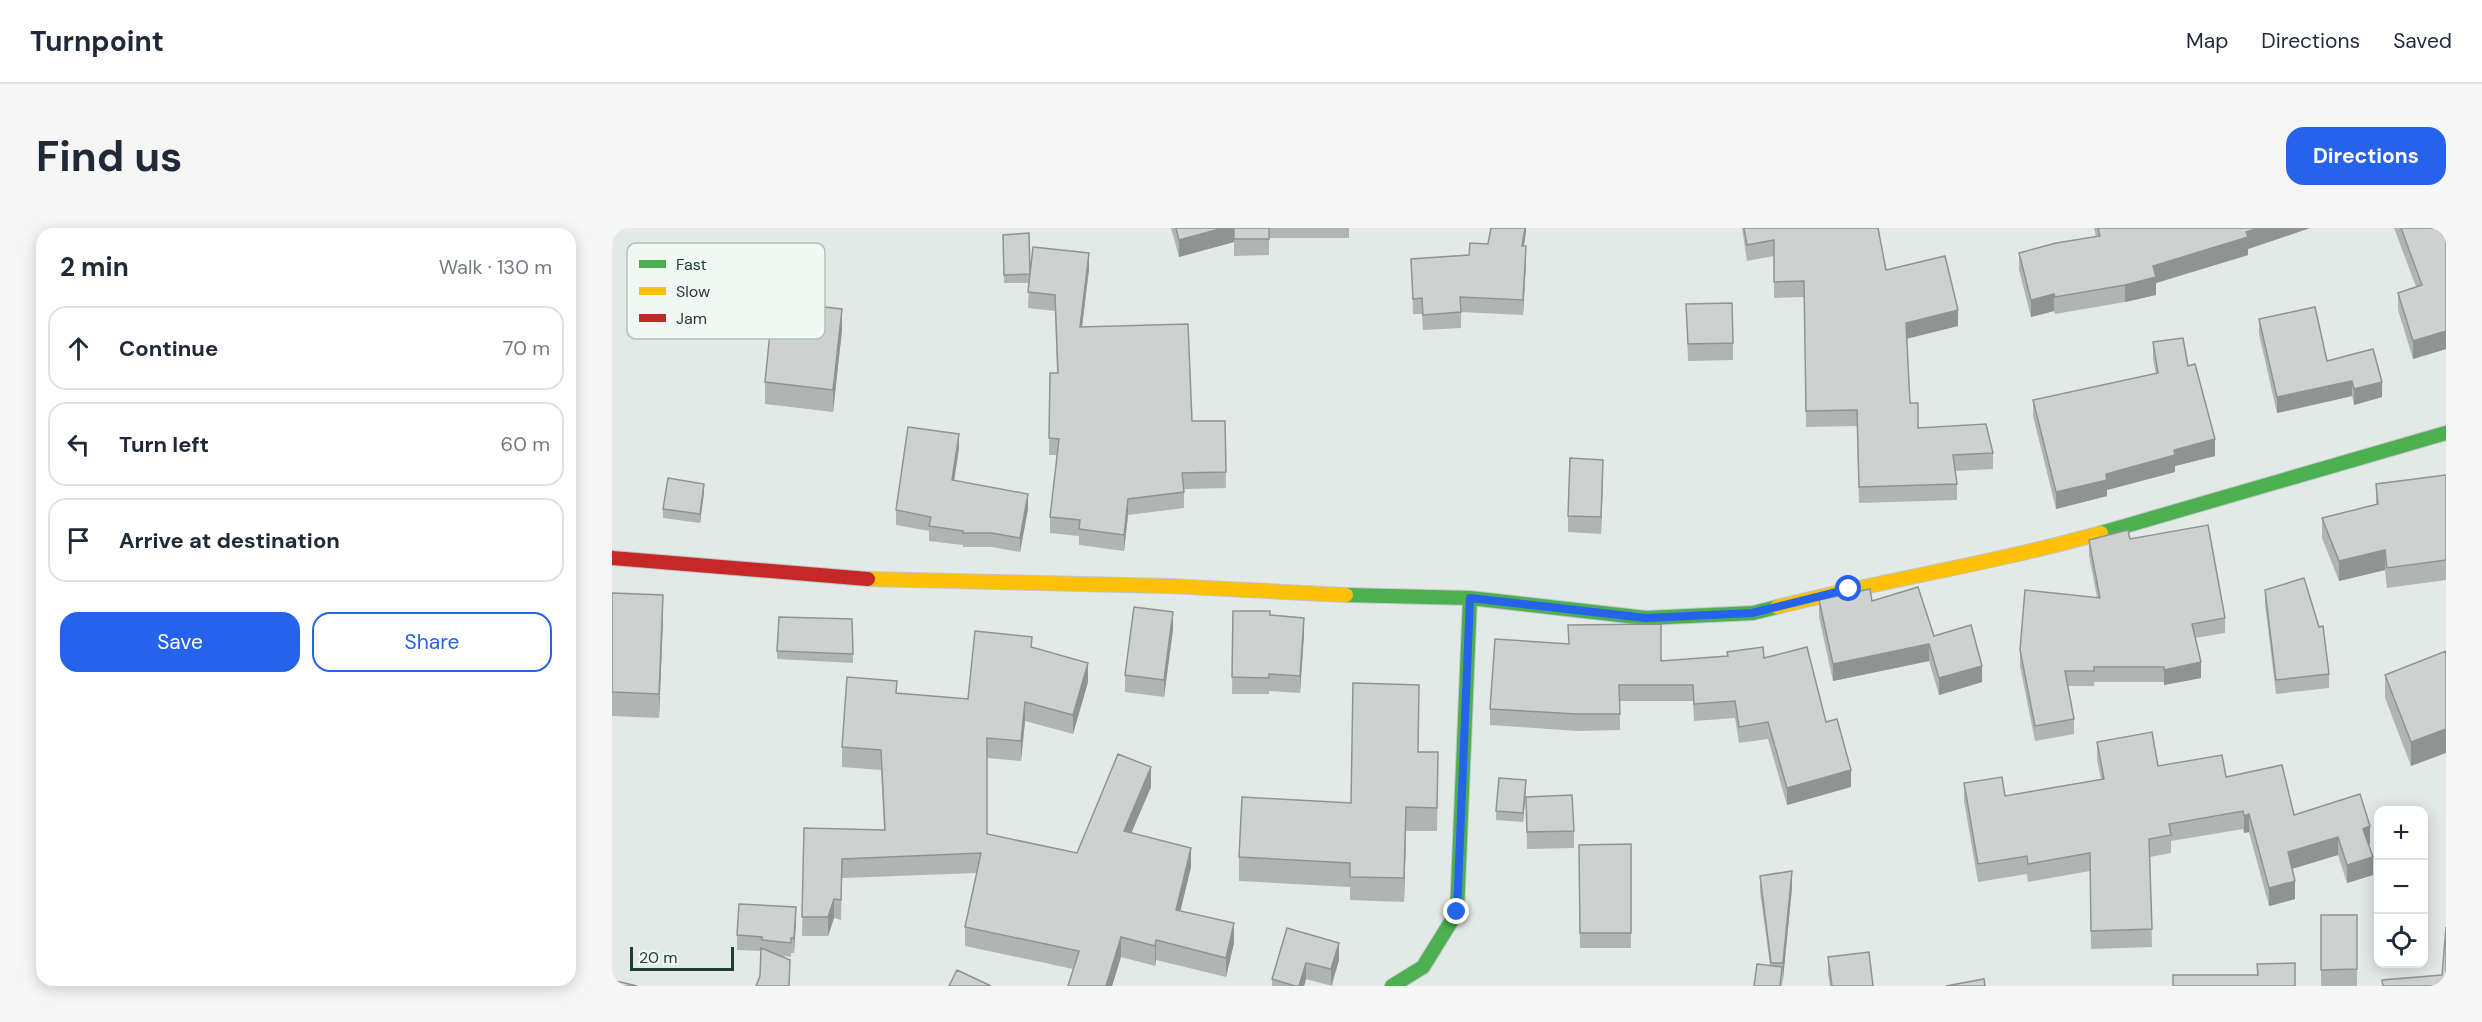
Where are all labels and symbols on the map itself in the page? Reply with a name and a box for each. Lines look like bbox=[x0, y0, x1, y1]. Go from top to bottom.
legend bbox=[627, 243, 825, 339]
text: Fast bbox=[676, 254, 707, 275]
text: Slow bbox=[676, 281, 710, 302]
text: Jam bbox=[676, 308, 707, 329]
route start bbox=[1835, 575, 1861, 601]
route end bbox=[1443, 898, 1469, 924]
scale bar bbox=[630, 944, 734, 972]

